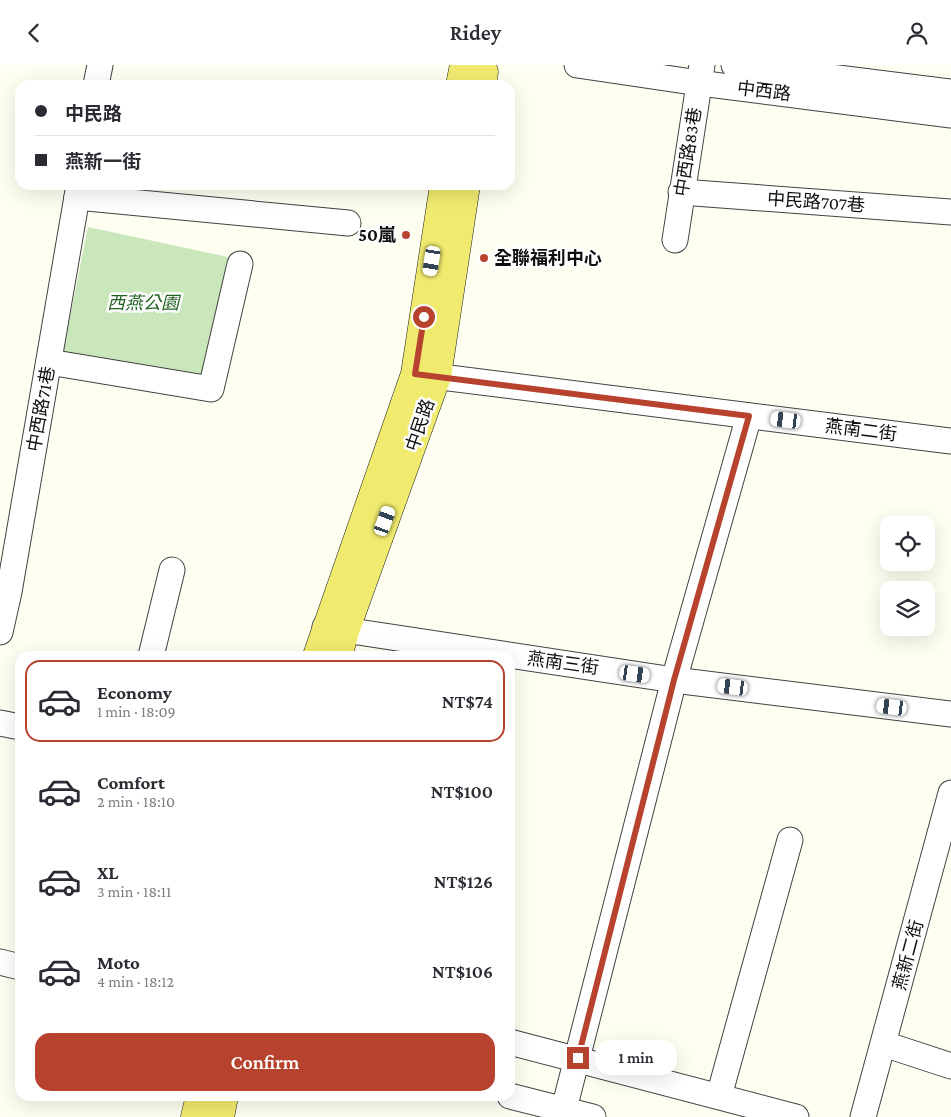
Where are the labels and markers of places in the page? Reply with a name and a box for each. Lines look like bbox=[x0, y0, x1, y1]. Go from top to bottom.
place label: 50嵐 bbox=[358, 225, 396, 245]
marker: 50嵐 bbox=[400, 229, 412, 241]
place label: 全聯福利中心 bbox=[494, 248, 602, 268]
marker: 全聯福利中心 bbox=[478, 252, 490, 264]

